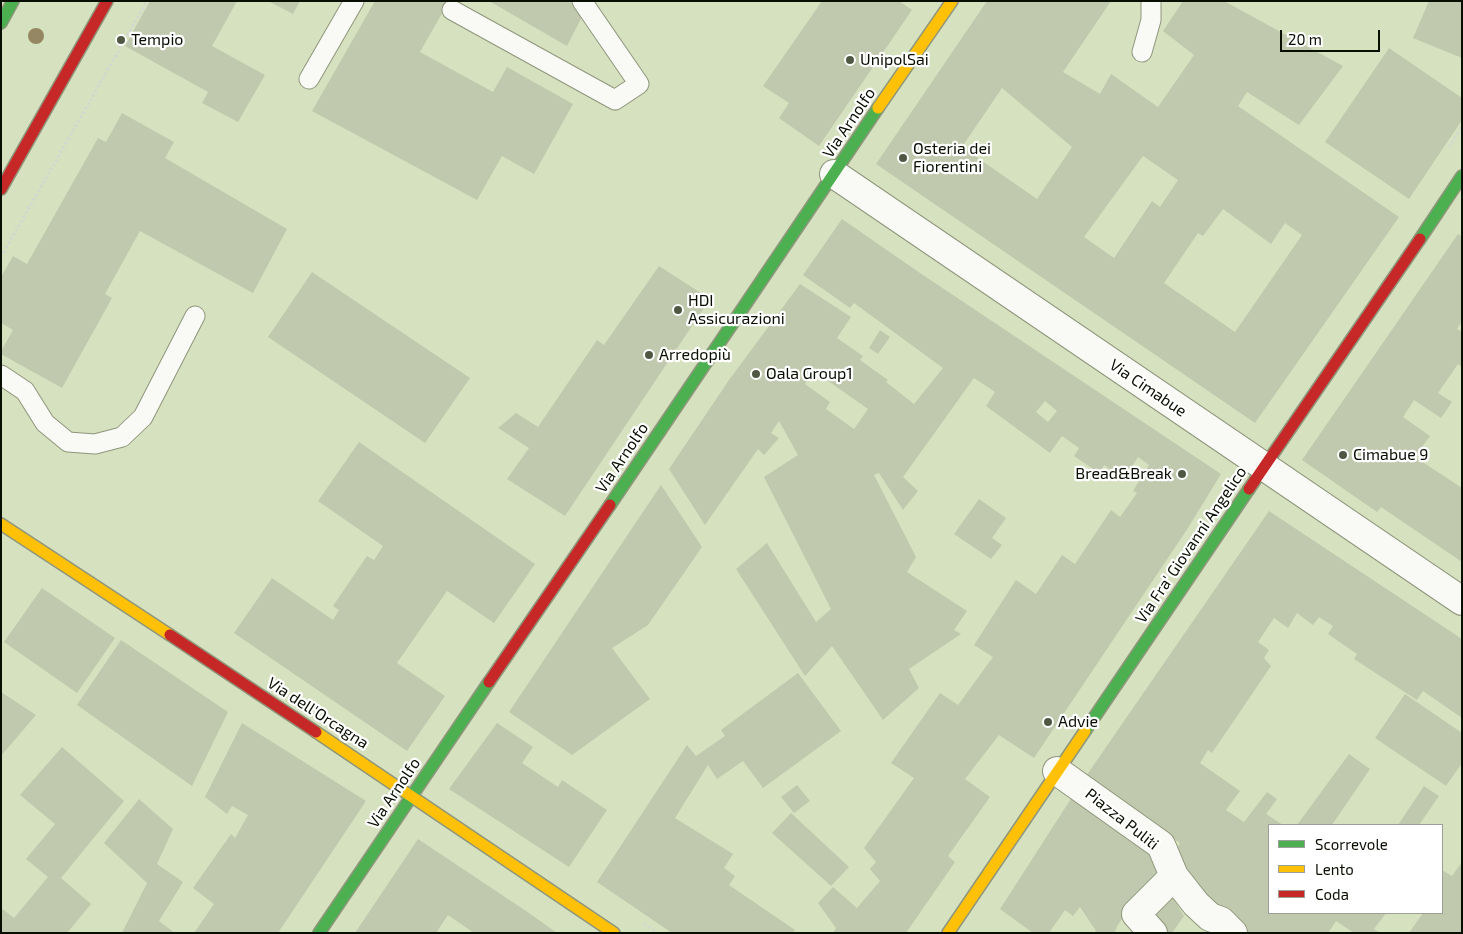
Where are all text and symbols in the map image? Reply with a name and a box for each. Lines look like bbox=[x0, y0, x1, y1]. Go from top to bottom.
scale bar bbox=[1283, 20, 1383, 52]
place label: Tempio bbox=[131, 30, 183, 50]
text: 20 m bbox=[1288, 30, 1322, 48]
marker: Tempio bbox=[115, 34, 127, 46]
place label: UnipolSai bbox=[860, 50, 929, 70]
marker: UnipolSai bbox=[844, 54, 856, 66]
street label: Via Arnolfo bbox=[819, 84, 879, 162]
place label: Osteria dei Fiorentini bbox=[913, 139, 991, 177]
marker: Osteria dei Fiorentini bbox=[897, 152, 909, 164]
place label: HDI Assicurazioni bbox=[688, 291, 785, 329]
marker: HDI Assicurazioni bbox=[672, 304, 684, 316]
place label: Arredopiù bbox=[659, 345, 731, 365]
marker: Arredopiù bbox=[643, 349, 655, 361]
street label: Via Cimabue bbox=[1106, 355, 1190, 421]
place label: Oala Group1 bbox=[766, 364, 853, 384]
marker: Oala Group1 bbox=[750, 368, 762, 380]
street label: Via Arnolfo bbox=[592, 419, 652, 497]
place label: Cimabue 9 bbox=[1353, 445, 1428, 465]
marker: Cimabue 9 bbox=[1337, 449, 1349, 461]
street label: Via Fra' Giovanni Angelico bbox=[1131, 463, 1251, 627]
place label: Bread&Break bbox=[1075, 464, 1172, 484]
marker: Bread&Break bbox=[1176, 468, 1188, 480]
street label: Via dell'Orcagna bbox=[264, 673, 372, 753]
place label: Advie bbox=[1058, 712, 1098, 732]
marker: Advie bbox=[1042, 716, 1054, 728]
street label: Via Arnolfo bbox=[364, 754, 424, 832]
street label: Piazza Puliti bbox=[1081, 784, 1163, 854]
legend bbox=[1268, 824, 1443, 914]
text: Scorrevole bbox=[1315, 835, 1388, 853]
text: Lento bbox=[1315, 860, 1354, 878]
text: Coda bbox=[1315, 885, 1349, 903]

